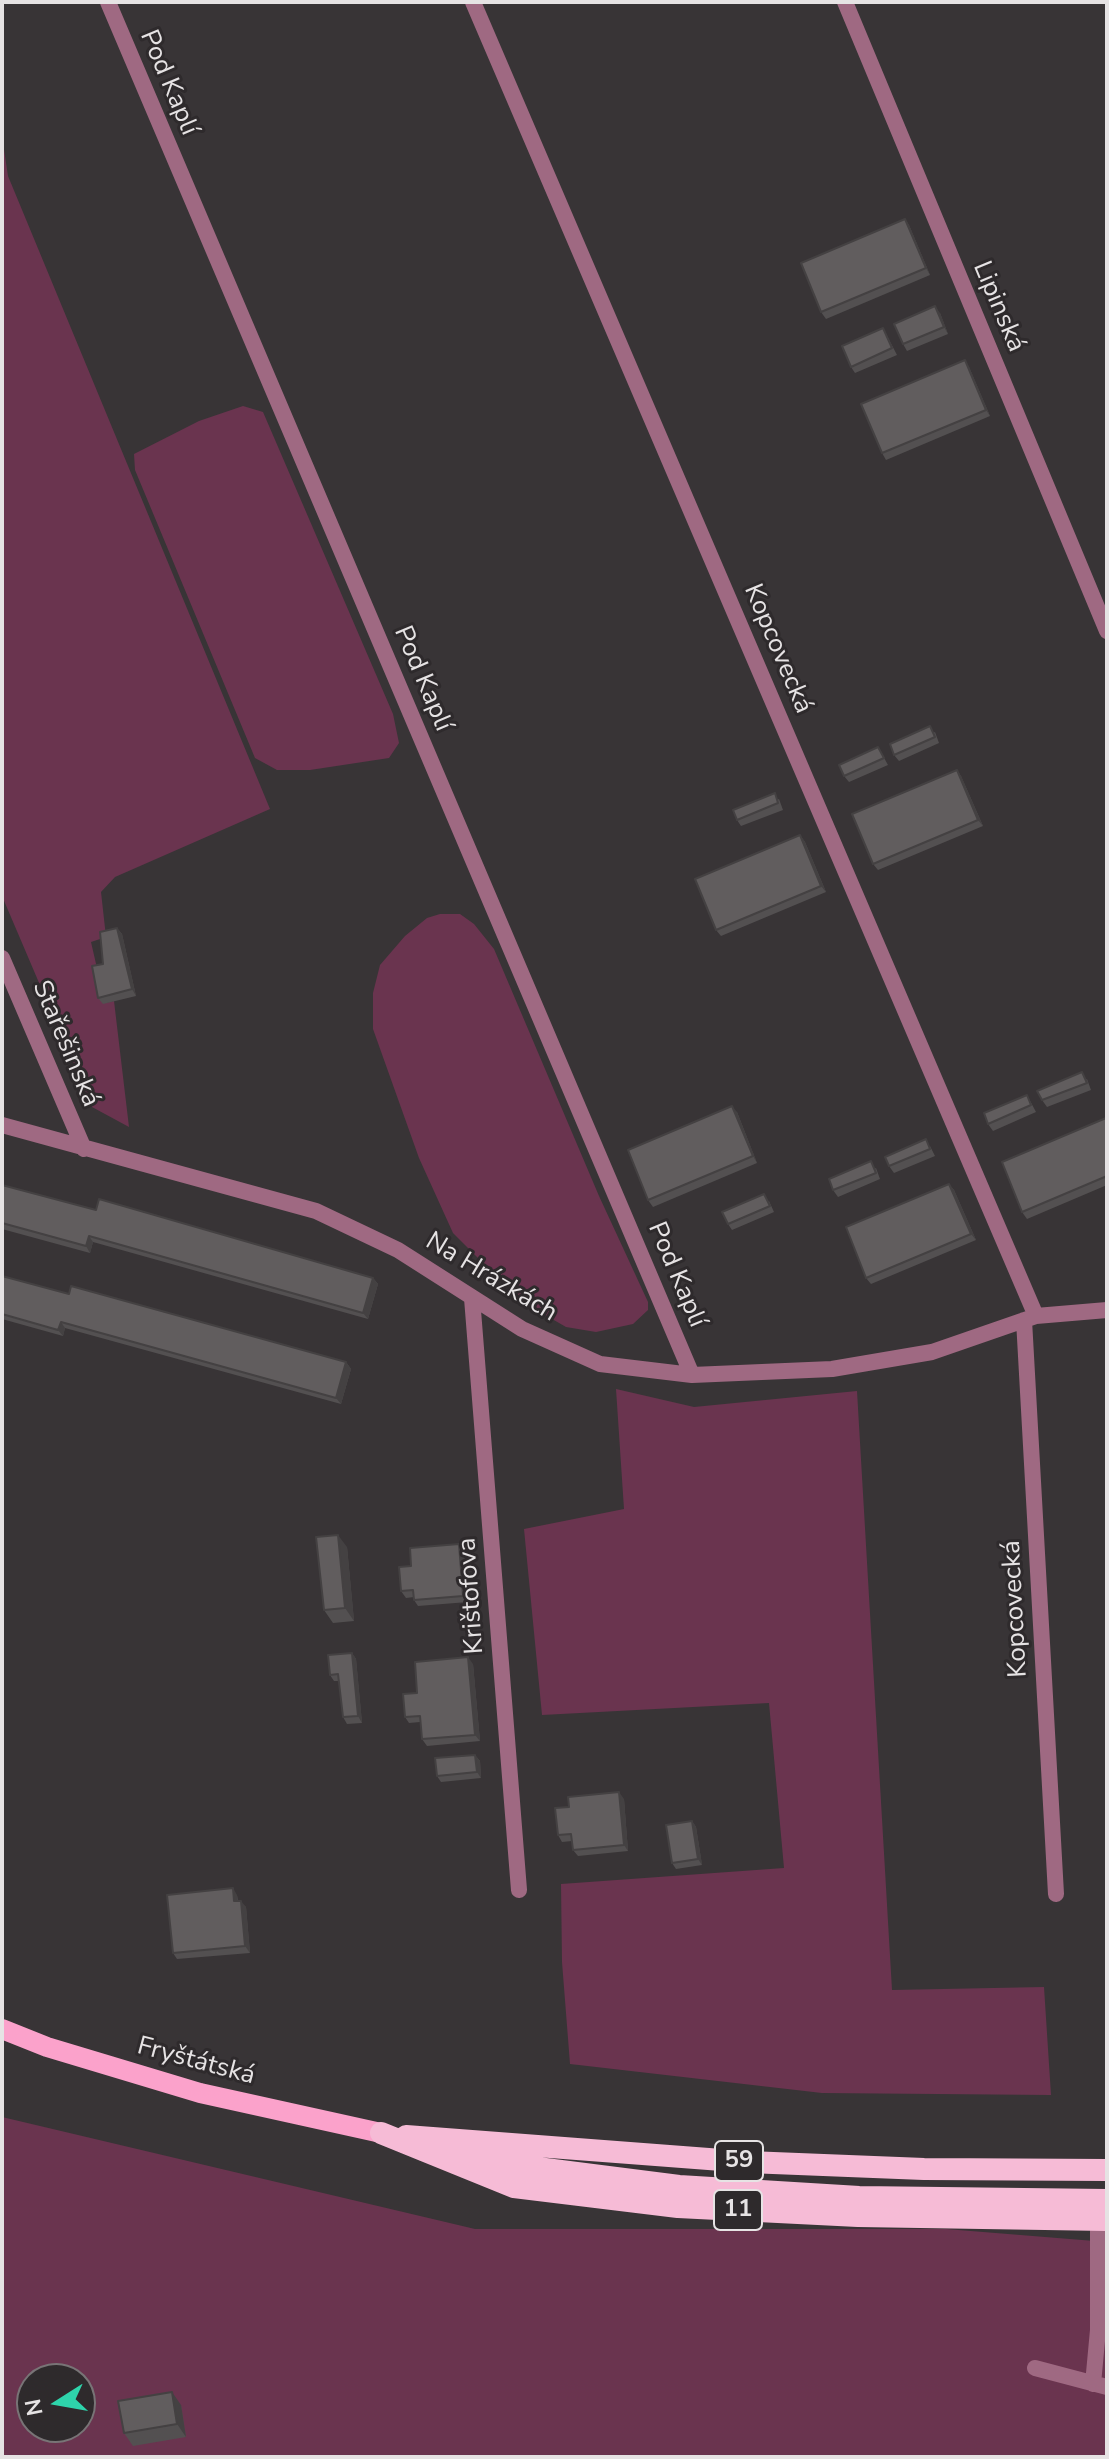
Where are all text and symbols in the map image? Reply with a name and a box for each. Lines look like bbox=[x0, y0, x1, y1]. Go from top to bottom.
street label: Pod Kaplí bbox=[132, 26, 204, 140]
street label: Lipinská bbox=[965, 257, 1031, 357]
street label: Kopcovecká bbox=[736, 580, 818, 718]
street label: Pod Kaplí bbox=[386, 622, 458, 736]
street label: Stařešinská bbox=[24, 976, 106, 1112]
street label: Pod Kaplí bbox=[640, 1218, 712, 1332]
street label: Na Hrázkách bbox=[420, 1227, 562, 1329]
street label: Krištofova bbox=[452, 1537, 492, 1655]
street label: Kopcovecká bbox=[997, 1540, 1035, 1678]
street label: Fryštátská bbox=[134, 2031, 258, 2093]
road number: 59 bbox=[715, 2141, 763, 2181]
road number: 11 bbox=[714, 2190, 762, 2230]
north arrow bbox=[16, 2363, 96, 2443]
text: N bbox=[18, 2396, 51, 2418]

